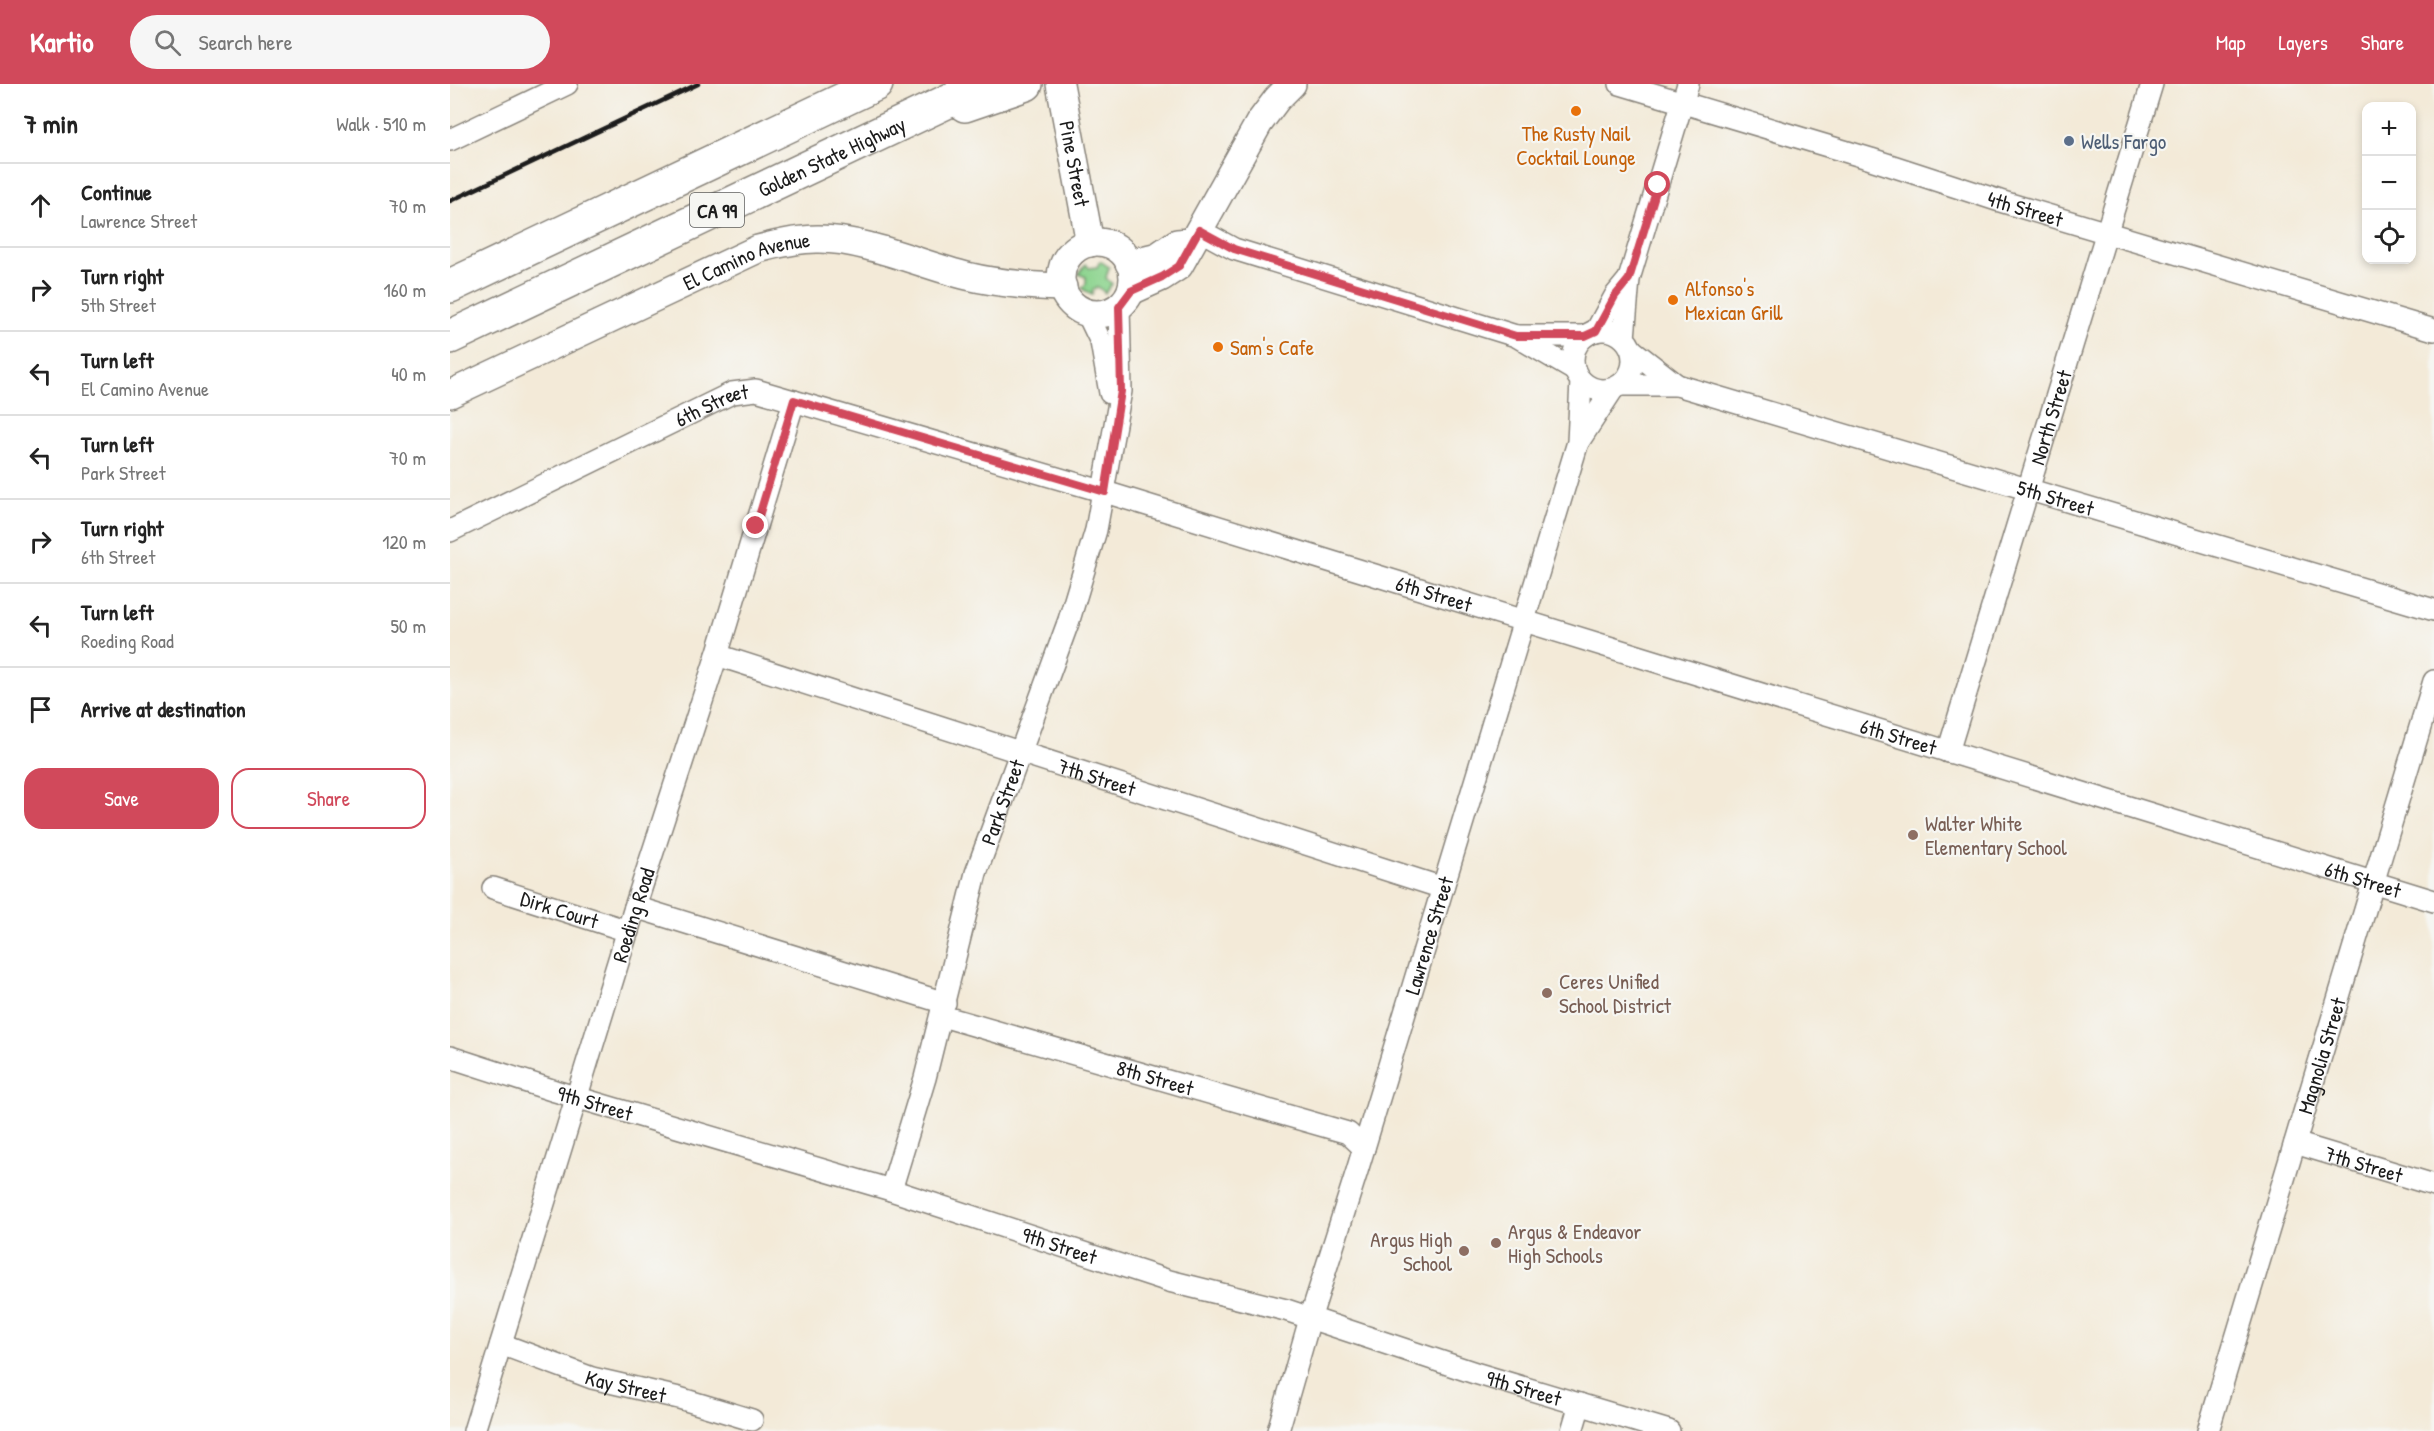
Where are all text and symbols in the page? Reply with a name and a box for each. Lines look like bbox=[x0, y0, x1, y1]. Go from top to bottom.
search box bbox=[130, 15, 550, 69]
text: Kartio bbox=[30, 23, 94, 61]
icon: search bbox=[151, 26, 184, 59]
text: Search here bbox=[199, 27, 293, 57]
text: Map bbox=[2216, 28, 2245, 57]
text: Layers bbox=[2278, 28, 2328, 57]
text: Share bbox=[2361, 28, 2404, 57]
map controls bbox=[2362, 102, 2416, 264]
button: + bbox=[2362, 102, 2416, 156]
marker: The Rusty Nail Cocktail Lounge bbox=[1569, 104, 1583, 118]
text: 7 min bbox=[24, 106, 78, 141]
street label: Golden State Highway bbox=[753, 109, 910, 204]
text: Walk · 510 m bbox=[336, 110, 426, 137]
street label: Pine Street bbox=[1053, 118, 1097, 210]
place label: The Rusty Nail Cocktail Lounge bbox=[1516, 119, 1636, 172]
place label: Wells Fargo bbox=[2081, 127, 2166, 156]
marker: Wells Fargo bbox=[2062, 134, 2076, 148]
button: − bbox=[2362, 156, 2416, 210]
route start bbox=[1644, 171, 1670, 197]
text: Continue bbox=[81, 177, 152, 207]
street label: 4th Street bbox=[1984, 183, 2067, 234]
icon: ahead bbox=[24, 189, 57, 222]
text: 70 m bbox=[389, 192, 426, 219]
road number: CA 99 bbox=[690, 193, 744, 227]
text: Lawrence Street bbox=[81, 207, 197, 234]
button: locate bbox=[2362, 210, 2416, 264]
street label: El Camino Avenue bbox=[678, 225, 811, 297]
text: Turn right bbox=[81, 261, 164, 291]
icon: right bbox=[24, 273, 57, 306]
place label: Alfonso's Mexican Grill bbox=[1685, 274, 1784, 327]
text: 160 m bbox=[384, 276, 426, 303]
text: 5th Street bbox=[81, 291, 156, 318]
marker: Alfonso's Mexican Grill bbox=[1666, 293, 1680, 307]
place label: Sam's Cafe bbox=[1230, 333, 1314, 362]
marker: Sam's Cafe bbox=[1211, 340, 1225, 354]
text: Turn left bbox=[81, 345, 154, 375]
icon: left bbox=[24, 357, 57, 390]
text: 40 m bbox=[391, 360, 426, 387]
street label: North Street bbox=[2022, 366, 2079, 468]
text: El Camino Avenue bbox=[81, 375, 209, 402]
street label: 6th Street bbox=[670, 377, 751, 433]
text: Turn left bbox=[81, 429, 154, 459]
icon: left bbox=[24, 441, 57, 474]
text: 70 m bbox=[389, 444, 426, 471]
text: Park Street bbox=[81, 459, 166, 486]
street label: 5th Street bbox=[2014, 472, 2098, 523]
route end bbox=[742, 512, 768, 538]
text: Turn right bbox=[81, 513, 164, 543]
icon: right bbox=[24, 525, 57, 558]
text: 120 m bbox=[382, 528, 426, 555]
text: 6th Street bbox=[81, 543, 155, 570]
street label: 6th Street bbox=[1392, 568, 1476, 619]
text: Turn left bbox=[81, 597, 154, 627]
icon: left bbox=[24, 609, 57, 642]
text: 50 m bbox=[390, 612, 426, 639]
text: Roeding Road bbox=[81, 627, 174, 654]
icon: arrive bbox=[24, 693, 57, 726]
text: Arrive at destination bbox=[81, 694, 246, 724]
street label: 6th Street bbox=[1857, 711, 1941, 762]
street label: 7th Street bbox=[1054, 751, 1140, 803]
street label: Park Street bbox=[973, 754, 1031, 849]
button: Save bbox=[24, 768, 219, 829]
button: Share bbox=[231, 768, 426, 829]
place label: Walter White Elementary School bbox=[1925, 809, 2067, 862]
marker: Walter White Elementary School bbox=[1906, 828, 1920, 842]
street label: 6th Street bbox=[2321, 854, 2405, 905]
street label: Roeding Road bbox=[604, 864, 661, 966]
street label: Lawrence Street bbox=[1397, 872, 1460, 998]
street label: Dirk Court bbox=[517, 883, 603, 935]
place label: Ceres Unified School District bbox=[1559, 967, 1672, 1020]
marker: Ceres Unified School District bbox=[1540, 986, 1554, 1000]
street label: Magnolia Street bbox=[2290, 993, 2353, 1117]
street label: 8th Street bbox=[1113, 1053, 1198, 1103]
street label: 9th Street bbox=[554, 1078, 637, 1128]
street label: 7th Street bbox=[2321, 1138, 2407, 1190]
place label: Argus & Endeavor High Schools bbox=[1508, 1217, 1641, 1270]
street label: 9th Street bbox=[1018, 1219, 1102, 1271]
place label: Argus High School bbox=[1370, 1225, 1452, 1278]
marker: Argus & Endeavor High Schools bbox=[1489, 1236, 1503, 1250]
marker: Argus High School bbox=[1457, 1244, 1471, 1258]
street label: Kay Street bbox=[581, 1362, 670, 1409]
street label: 9th Street bbox=[1483, 1363, 1566, 1413]

